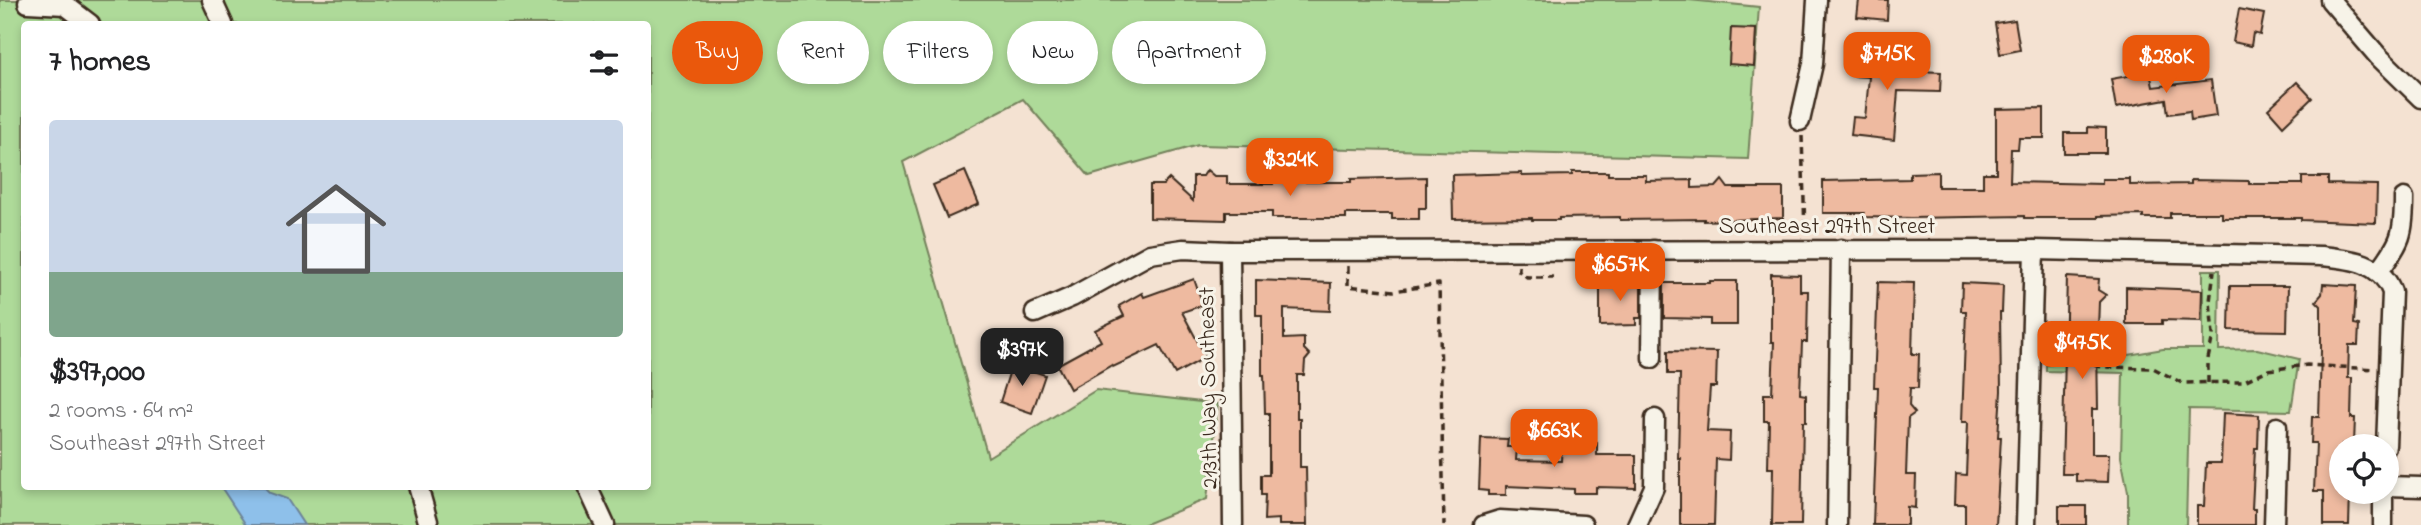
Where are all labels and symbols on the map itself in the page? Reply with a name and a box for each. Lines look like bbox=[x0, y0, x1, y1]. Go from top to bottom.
pin: $715K bbox=[1838, 32, 1936, 92]
pin: $280K bbox=[2117, 36, 2215, 95]
pin: $324K bbox=[1241, 138, 1339, 198]
street label: Southeast 297th Street bbox=[1719, 211, 1936, 244]
pin: $657K bbox=[1571, 244, 1669, 303]
street label: 213th Way Southeast bbox=[1191, 286, 1230, 489]
pin: $475K bbox=[2033, 322, 2131, 381]
pin: $397K bbox=[973, 328, 1071, 388]
pin: $663K bbox=[1505, 410, 1603, 469]

